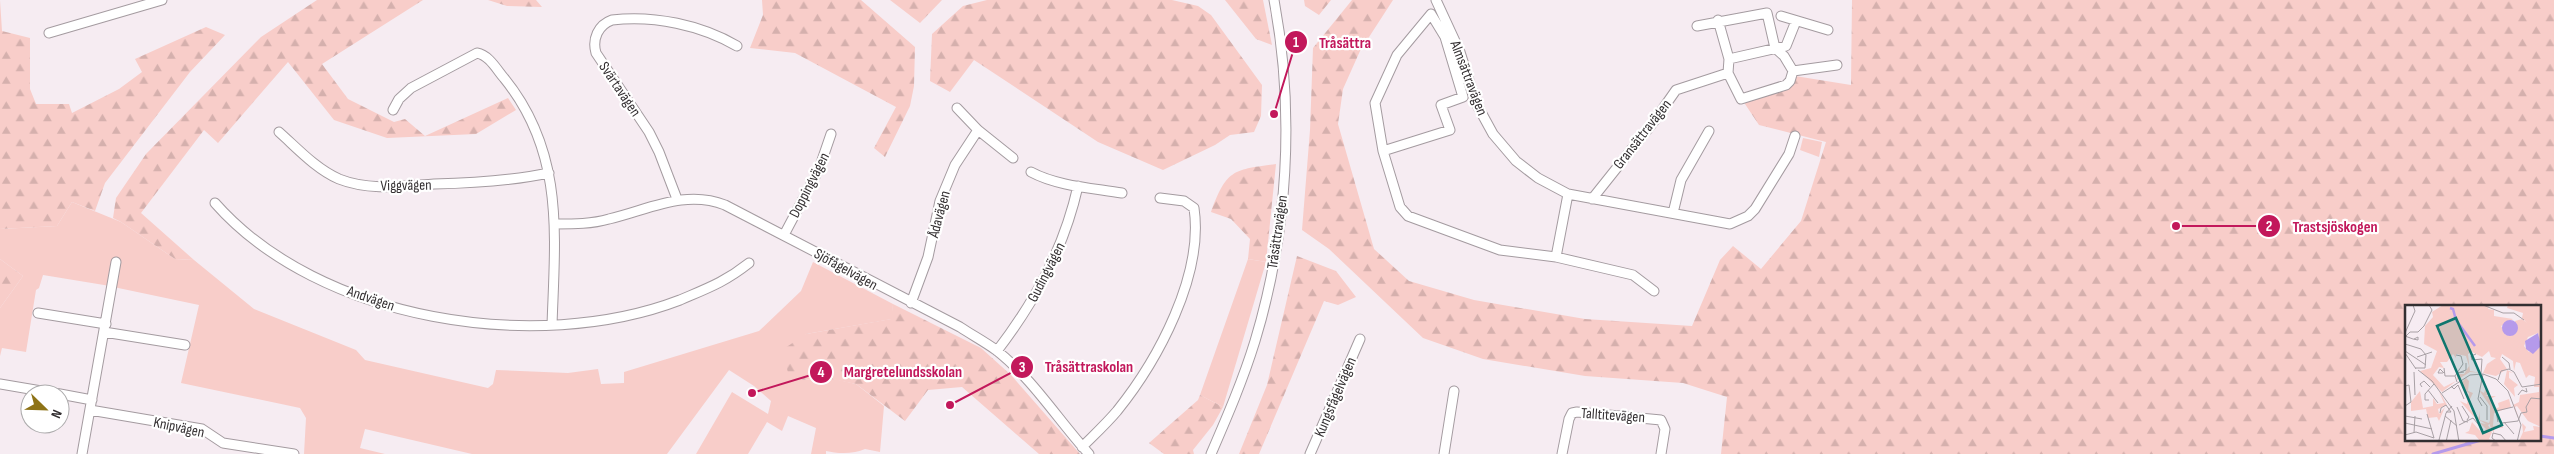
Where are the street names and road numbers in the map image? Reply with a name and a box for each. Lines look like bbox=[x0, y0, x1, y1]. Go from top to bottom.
street label: Almsättravägen bbox=[1445, 37, 1492, 118]
street label: Svärtavägen bbox=[594, 58, 645, 120]
street label: Gransättravägen bbox=[1609, 96, 1676, 173]
street label: Doppingvägen bbox=[785, 149, 834, 221]
street label: Viggvägen bbox=[380, 176, 432, 195]
street label: Ådavägen bbox=[924, 189, 955, 241]
street label: Tråsättravägen bbox=[1263, 194, 1292, 270]
street label: Gudingvägen bbox=[1023, 239, 1070, 305]
street label: Sjöfågelvägen bbox=[811, 244, 881, 295]
street label: Andvägen bbox=[344, 281, 397, 315]
street label: Kungsfågelvägen bbox=[1310, 354, 1361, 440]
street label: Talltitevägen bbox=[1580, 404, 1646, 427]
street label: Knipvägen bbox=[152, 413, 206, 442]

